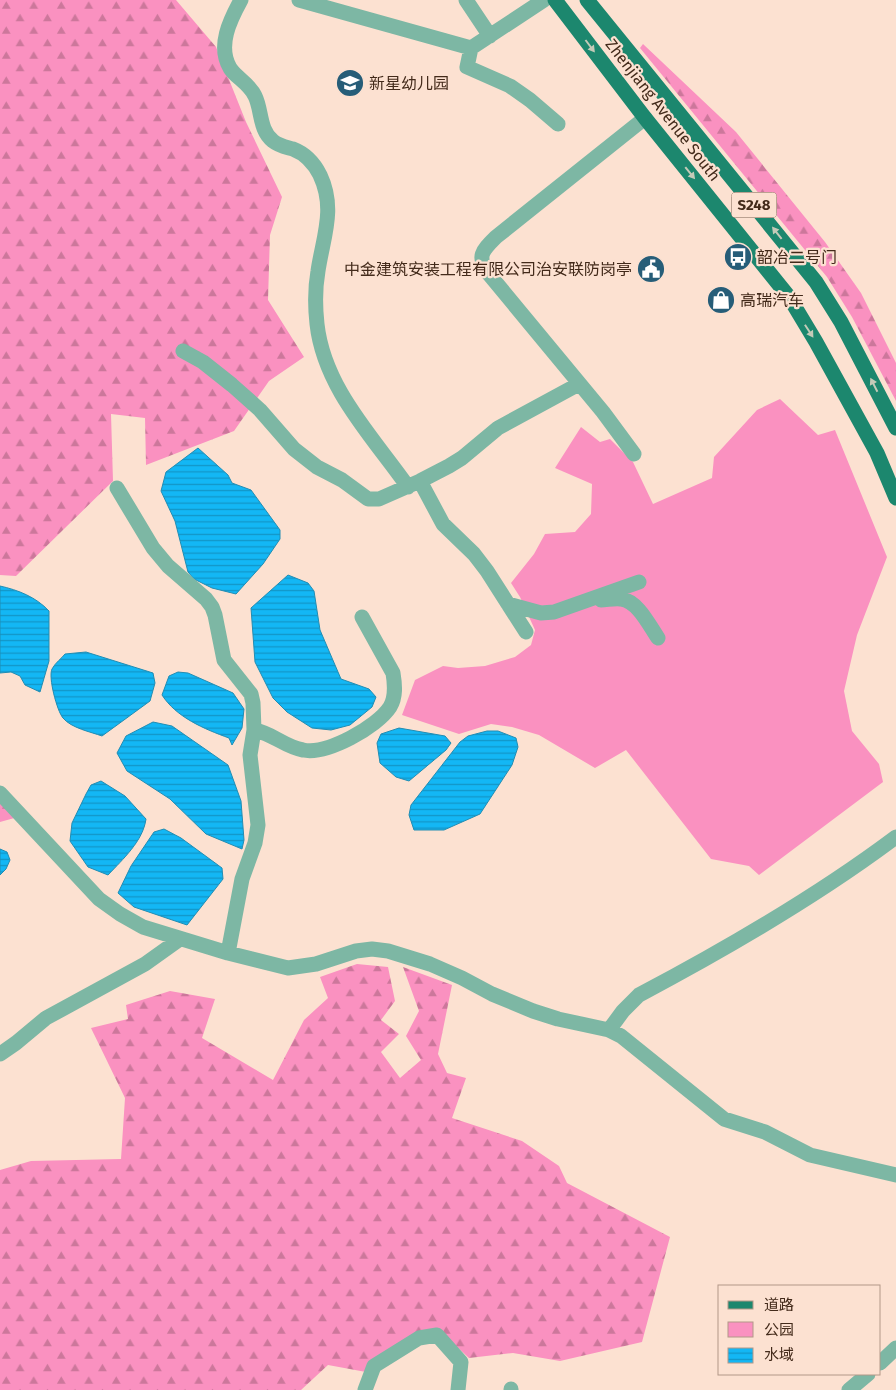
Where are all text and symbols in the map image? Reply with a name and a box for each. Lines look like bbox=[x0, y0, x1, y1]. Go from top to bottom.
street label: Zhenjiang Avenue South bbox=[602, 35, 724, 185]
one-way arrow bbox=[584, 39, 595, 52]
school or university icon: 新星幼儿园 bbox=[335, 68, 365, 98]
place label: 新星幼儿园 bbox=[369, 74, 449, 93]
one-way arrow bbox=[684, 167, 695, 180]
road number: S248 bbox=[732, 192, 776, 218]
one-way arrow bbox=[772, 227, 783, 240]
bus stop icon: 韶冶二号门 bbox=[723, 242, 753, 272]
place label: 韶冶二号门 bbox=[757, 248, 837, 267]
public building icon: 中金建筑安装工程有限公司治安联防岗亭 bbox=[636, 254, 666, 284]
place label: 中金建筑安装工程有限公司治安联防岗亭 bbox=[344, 260, 632, 279]
shop icon: 高瑞汽车 bbox=[706, 285, 736, 315]
place label: 高瑞汽车 bbox=[740, 291, 804, 310]
one-way arrow bbox=[804, 324, 814, 337]
one-way arrow bbox=[870, 377, 878, 392]
legend bbox=[718, 1285, 881, 1375]
text: 道路 bbox=[764, 1296, 794, 1314]
text: 公园 bbox=[764, 1321, 794, 1339]
text: 水域 bbox=[764, 1346, 794, 1364]

